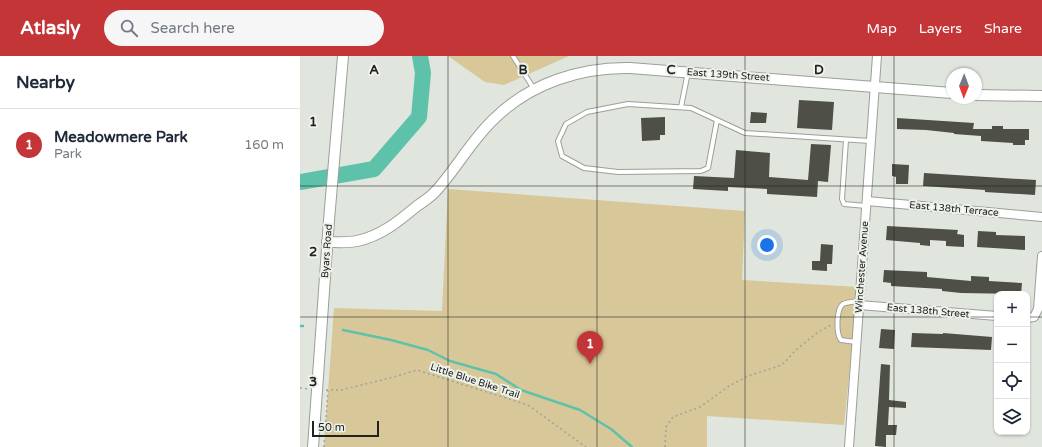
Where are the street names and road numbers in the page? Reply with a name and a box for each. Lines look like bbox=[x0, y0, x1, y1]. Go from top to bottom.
street label: East 139th Street bbox=[686, 66, 770, 84]
street label: East 138th Terrace bbox=[909, 199, 1000, 219]
street label: Winchester Avenue bbox=[853, 220, 871, 313]
street label: Byars Road bbox=[319, 224, 335, 278]
street label: East 138th Street bbox=[886, 301, 970, 321]
street label: Little Blue Bike Trail bbox=[429, 361, 521, 401]

